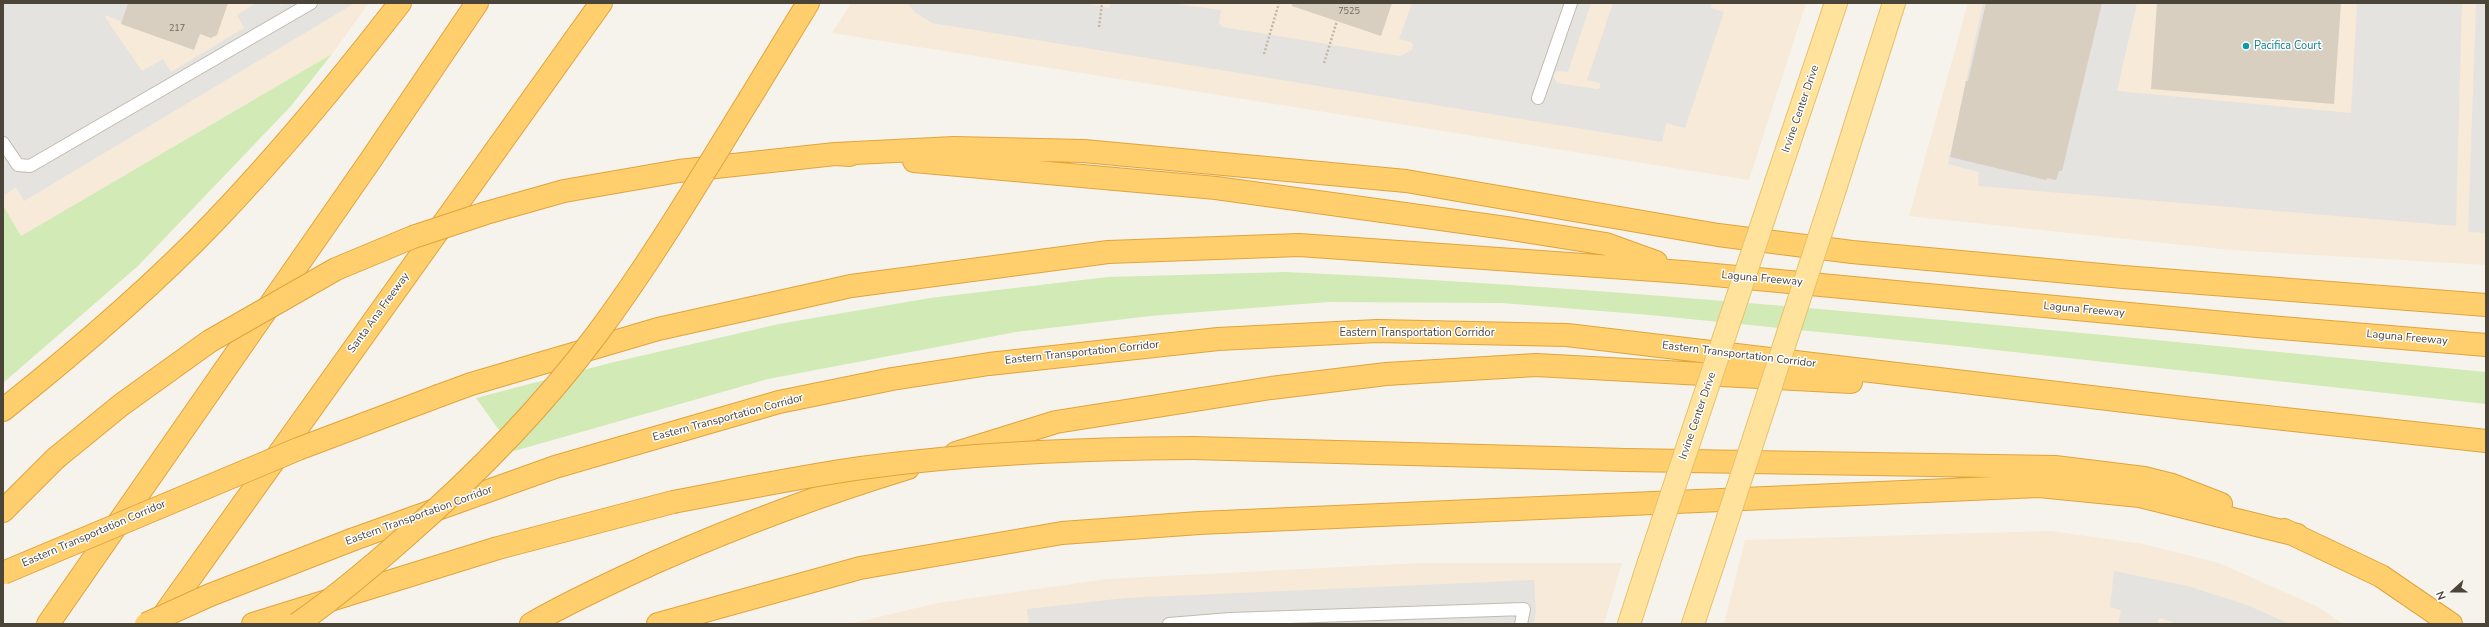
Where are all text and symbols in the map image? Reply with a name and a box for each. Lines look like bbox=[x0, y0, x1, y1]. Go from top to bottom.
house number: 7525 bbox=[1338, 7, 1360, 17]
house number: 217 bbox=[169, 24, 185, 34]
place label: Pacifica Court bbox=[2254, 39, 2321, 53]
marker: Pacifica Court bbox=[2241, 41, 2251, 51]
street label: Irvine Center Drive bbox=[1780, 63, 1822, 155]
street label: Laguna Freeway bbox=[1721, 269, 1803, 289]
street label: Santa Ana Freeway bbox=[345, 270, 413, 356]
street label: Laguna Freeway bbox=[2043, 300, 2125, 320]
street label: Eastern Transportation Corridor bbox=[1339, 326, 1495, 340]
street label: Laguna Freeway bbox=[2366, 328, 2448, 348]
street label: Eastern Transportation Corridor bbox=[1004, 338, 1160, 368]
street label: Eastern Transportation Corridor bbox=[1661, 339, 1817, 371]
street label: Irvine Center Drive bbox=[1677, 370, 1719, 462]
street label: Eastern Transportation Corridor bbox=[651, 392, 805, 444]
street label: Eastern Transportation Corridor bbox=[344, 483, 494, 549]
street label: Eastern Transportation Corridor bbox=[20, 498, 168, 570]
north arrow bbox=[2433, 571, 2473, 611]
text: N bbox=[2433, 589, 2450, 602]

